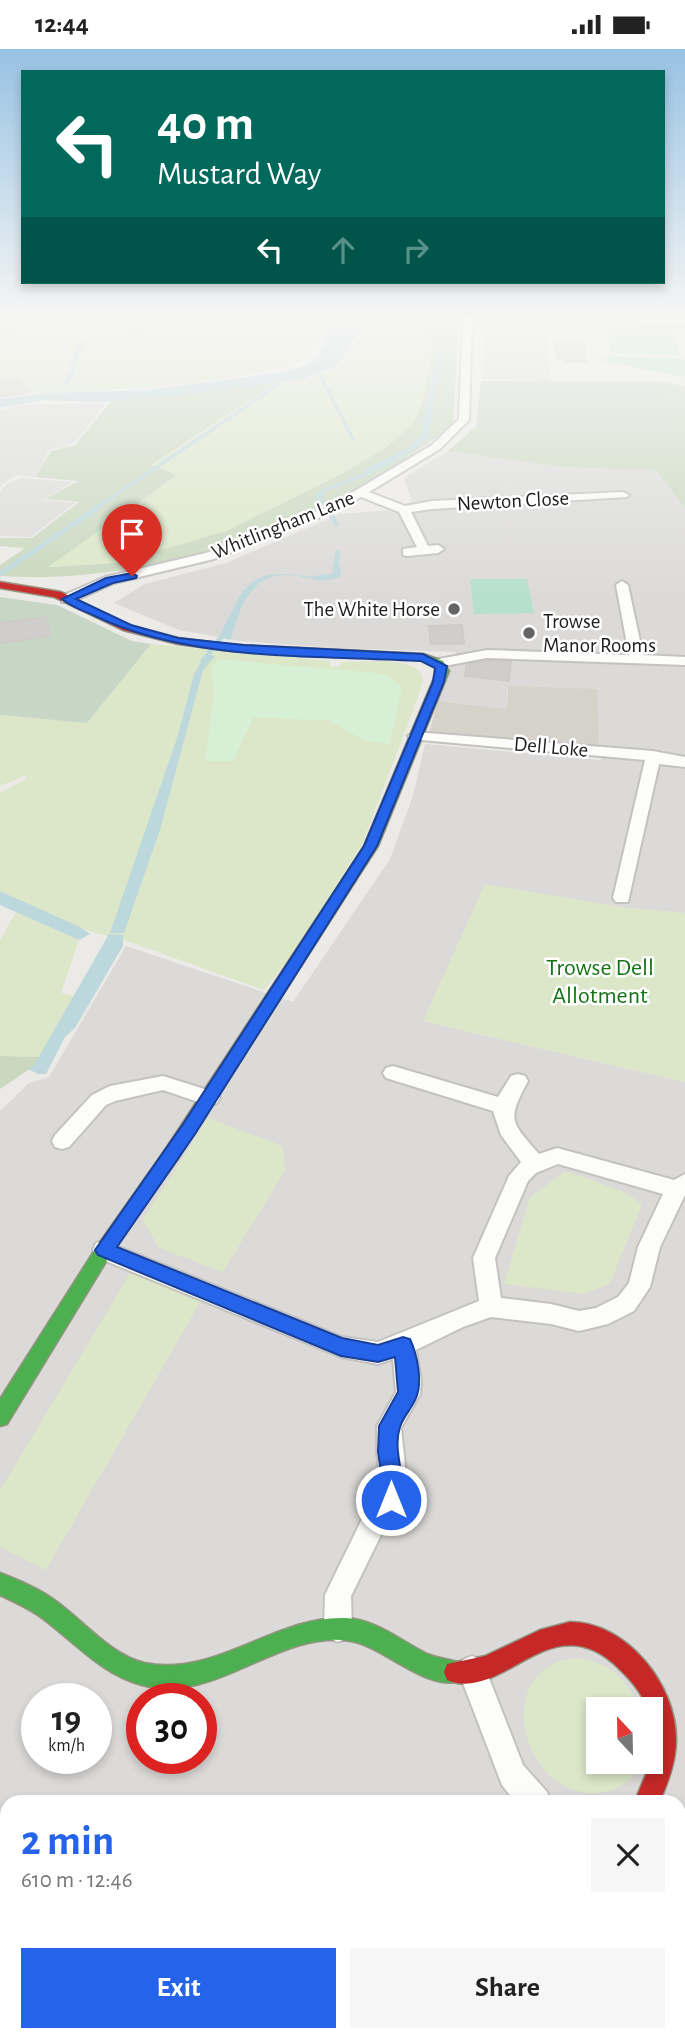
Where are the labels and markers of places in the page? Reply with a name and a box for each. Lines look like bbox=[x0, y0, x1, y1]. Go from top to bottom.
pin bbox=[102, 504, 162, 576]
place label: The White Horse bbox=[303, 599, 440, 620]
marker: The White Horse bbox=[446, 601, 462, 617]
place label: Trowse Manor Rooms bbox=[543, 611, 656, 656]
marker: Trowse Manor Rooms bbox=[521, 625, 537, 641]

